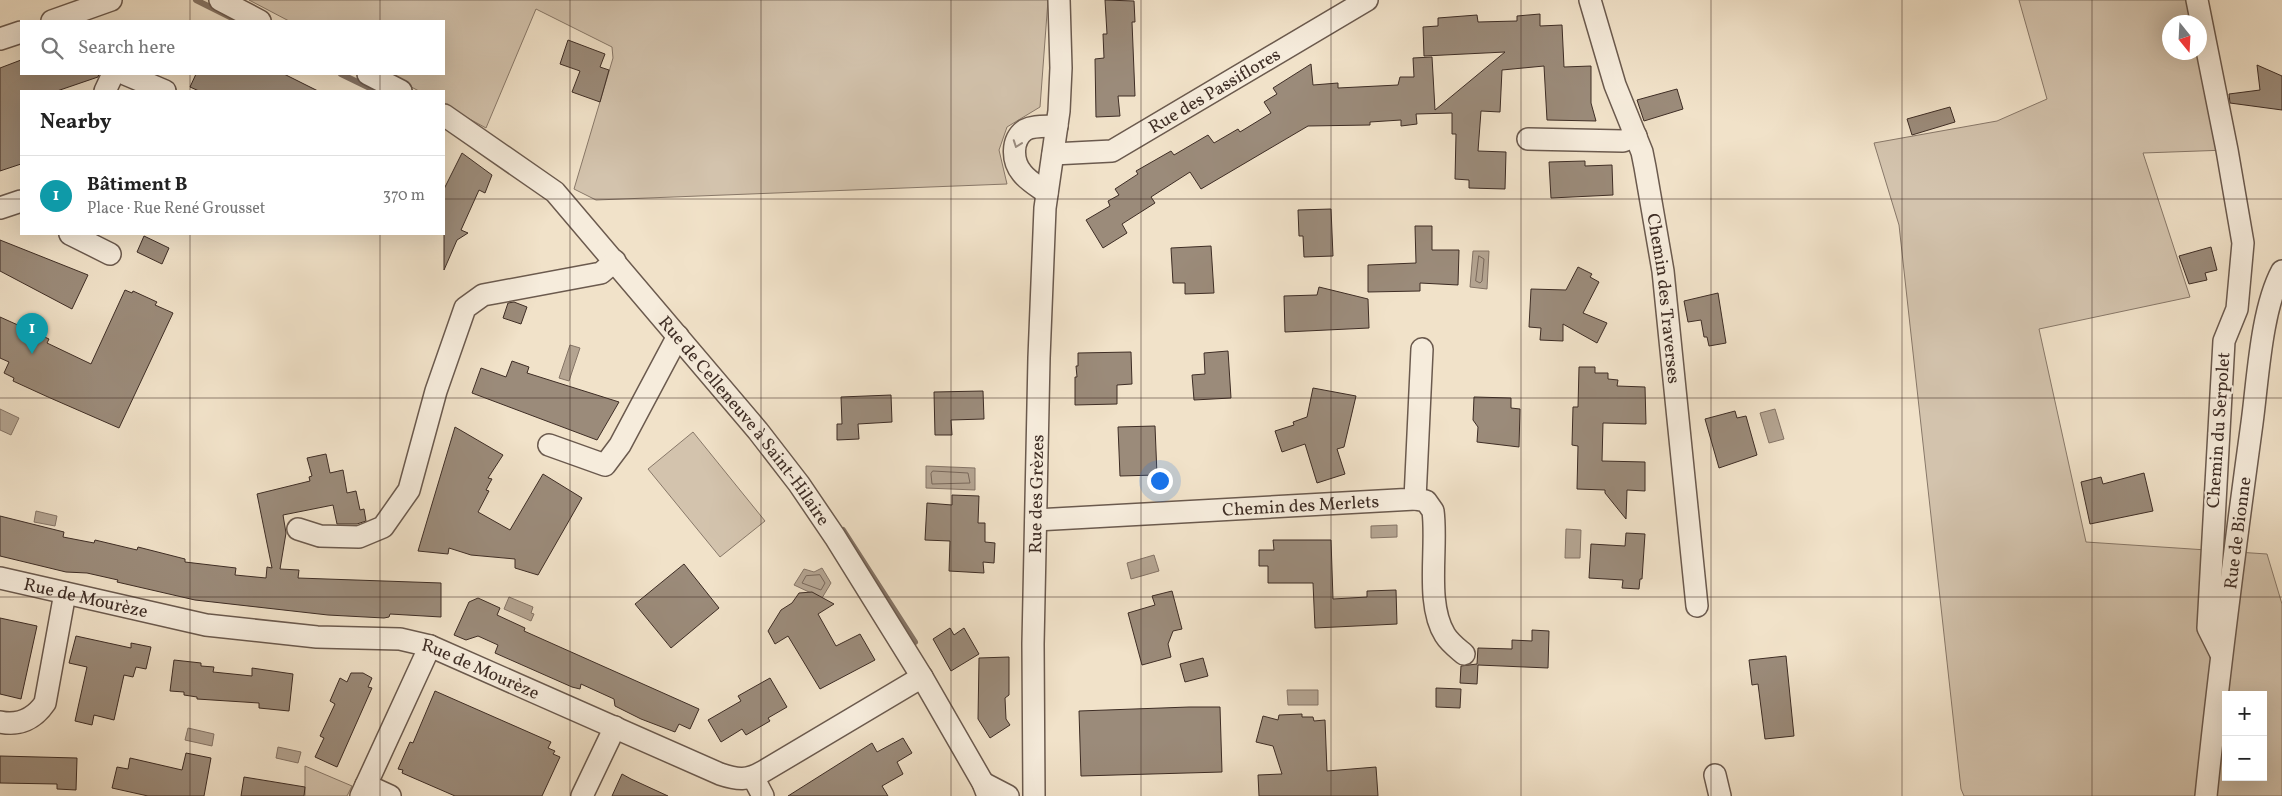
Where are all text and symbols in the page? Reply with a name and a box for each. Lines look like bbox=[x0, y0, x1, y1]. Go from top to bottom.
north arrow bbox=[2162, 15, 2207, 60]
search box bbox=[20, 20, 445, 75]
icon: search bbox=[38, 34, 66, 62]
text: Search here bbox=[78, 35, 175, 61]
street label: Rue des Passiflores bbox=[1144, 43, 1286, 141]
text: Nearby bbox=[40, 108, 111, 137]
one-way arrow bbox=[1013, 139, 1023, 148]
text: Bâtiment B bbox=[87, 172, 188, 198]
text: 1 bbox=[53, 185, 59, 207]
text: 370 m bbox=[383, 185, 425, 207]
text: Place · Rue René Grousset bbox=[87, 198, 265, 220]
street label: Chemin des Traverses bbox=[1639, 212, 1685, 385]
street label: Rue de Celleneuve à Saint-Hilaire bbox=[652, 311, 835, 531]
pin: 1 bbox=[16, 313, 48, 354]
street label: Chemin du Serpolet bbox=[2202, 351, 2237, 509]
street label: Rue des Grèzes bbox=[1024, 434, 1051, 554]
your location bbox=[1147, 468, 1173, 494]
street label: Rue de Bionne bbox=[2219, 475, 2259, 591]
street label: Chemin des Merlets bbox=[1221, 490, 1380, 524]
street label: Rue de Mourèze bbox=[21, 573, 150, 625]
street label: Rue de Mourèze bbox=[419, 633, 543, 707]
map controls bbox=[2222, 691, 2267, 781]
button: + bbox=[2222, 691, 2267, 736]
button: − bbox=[2222, 736, 2267, 781]

